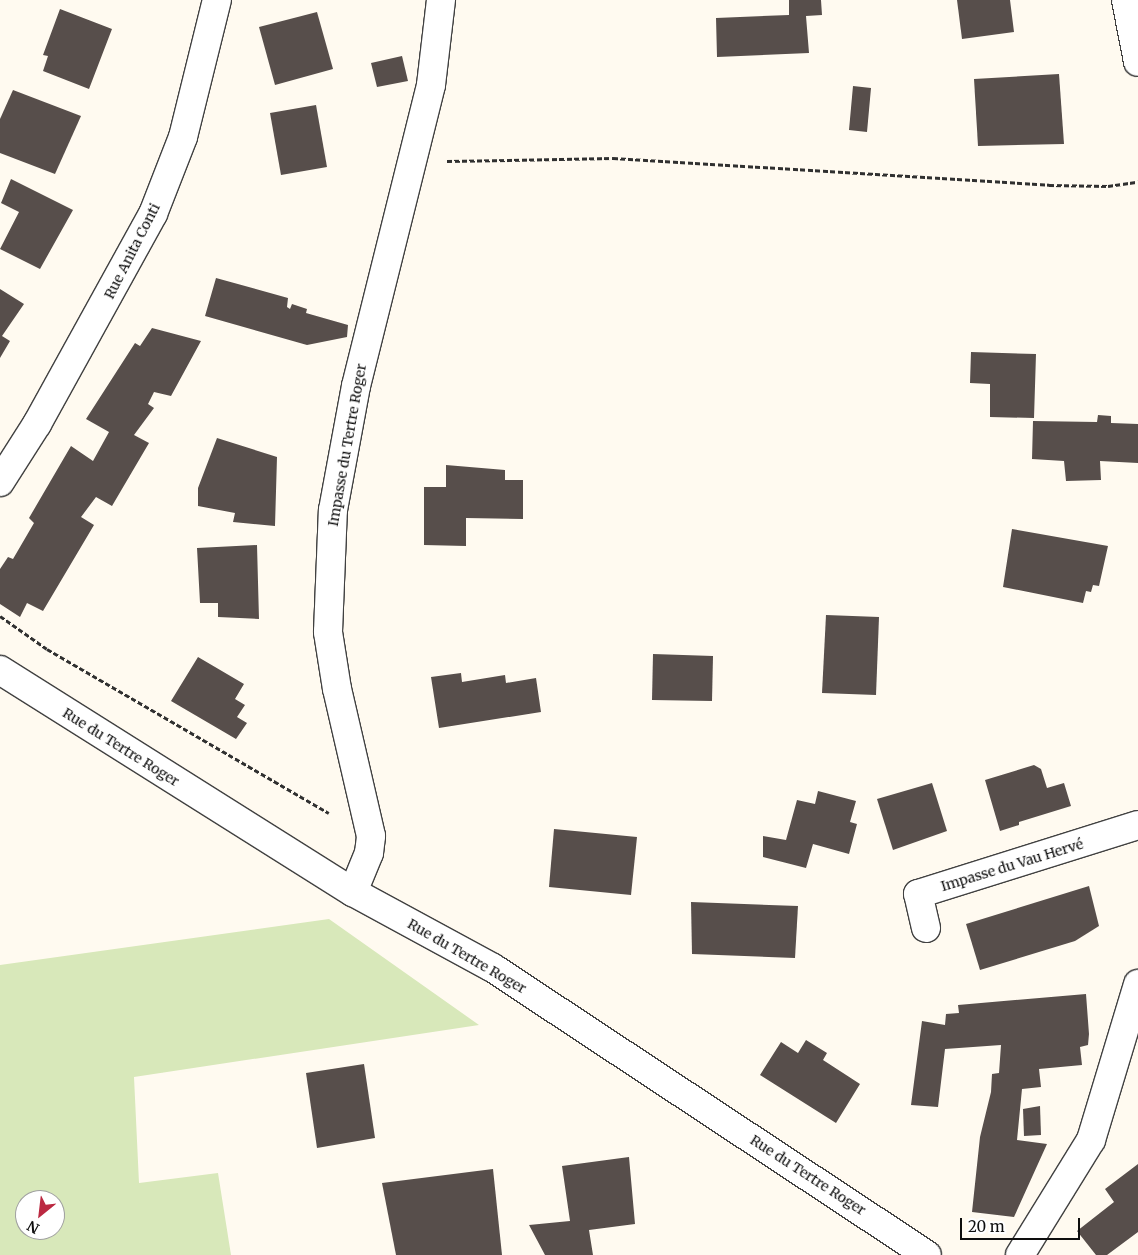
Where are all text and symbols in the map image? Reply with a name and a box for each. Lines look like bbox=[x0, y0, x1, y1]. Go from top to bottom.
street label: Rue Anita Conti bbox=[101, 200, 163, 302]
street label: Impasse du Tertre Roger bbox=[324, 362, 370, 528]
street label: Rue du Tertre Roger bbox=[60, 704, 182, 790]
street label: Impasse du Vau Hervé bbox=[939, 835, 1085, 895]
street label: Rue du Tertre Roger bbox=[405, 915, 529, 997]
street label: Rue du Tertre Roger bbox=[747, 1131, 869, 1219]
north arrow bbox=[15, 1190, 65, 1240]
scale bar bbox=[963, 1208, 1083, 1240]
text: N bbox=[24, 1217, 42, 1238]
text: 20 m bbox=[968, 1217, 1005, 1236]

